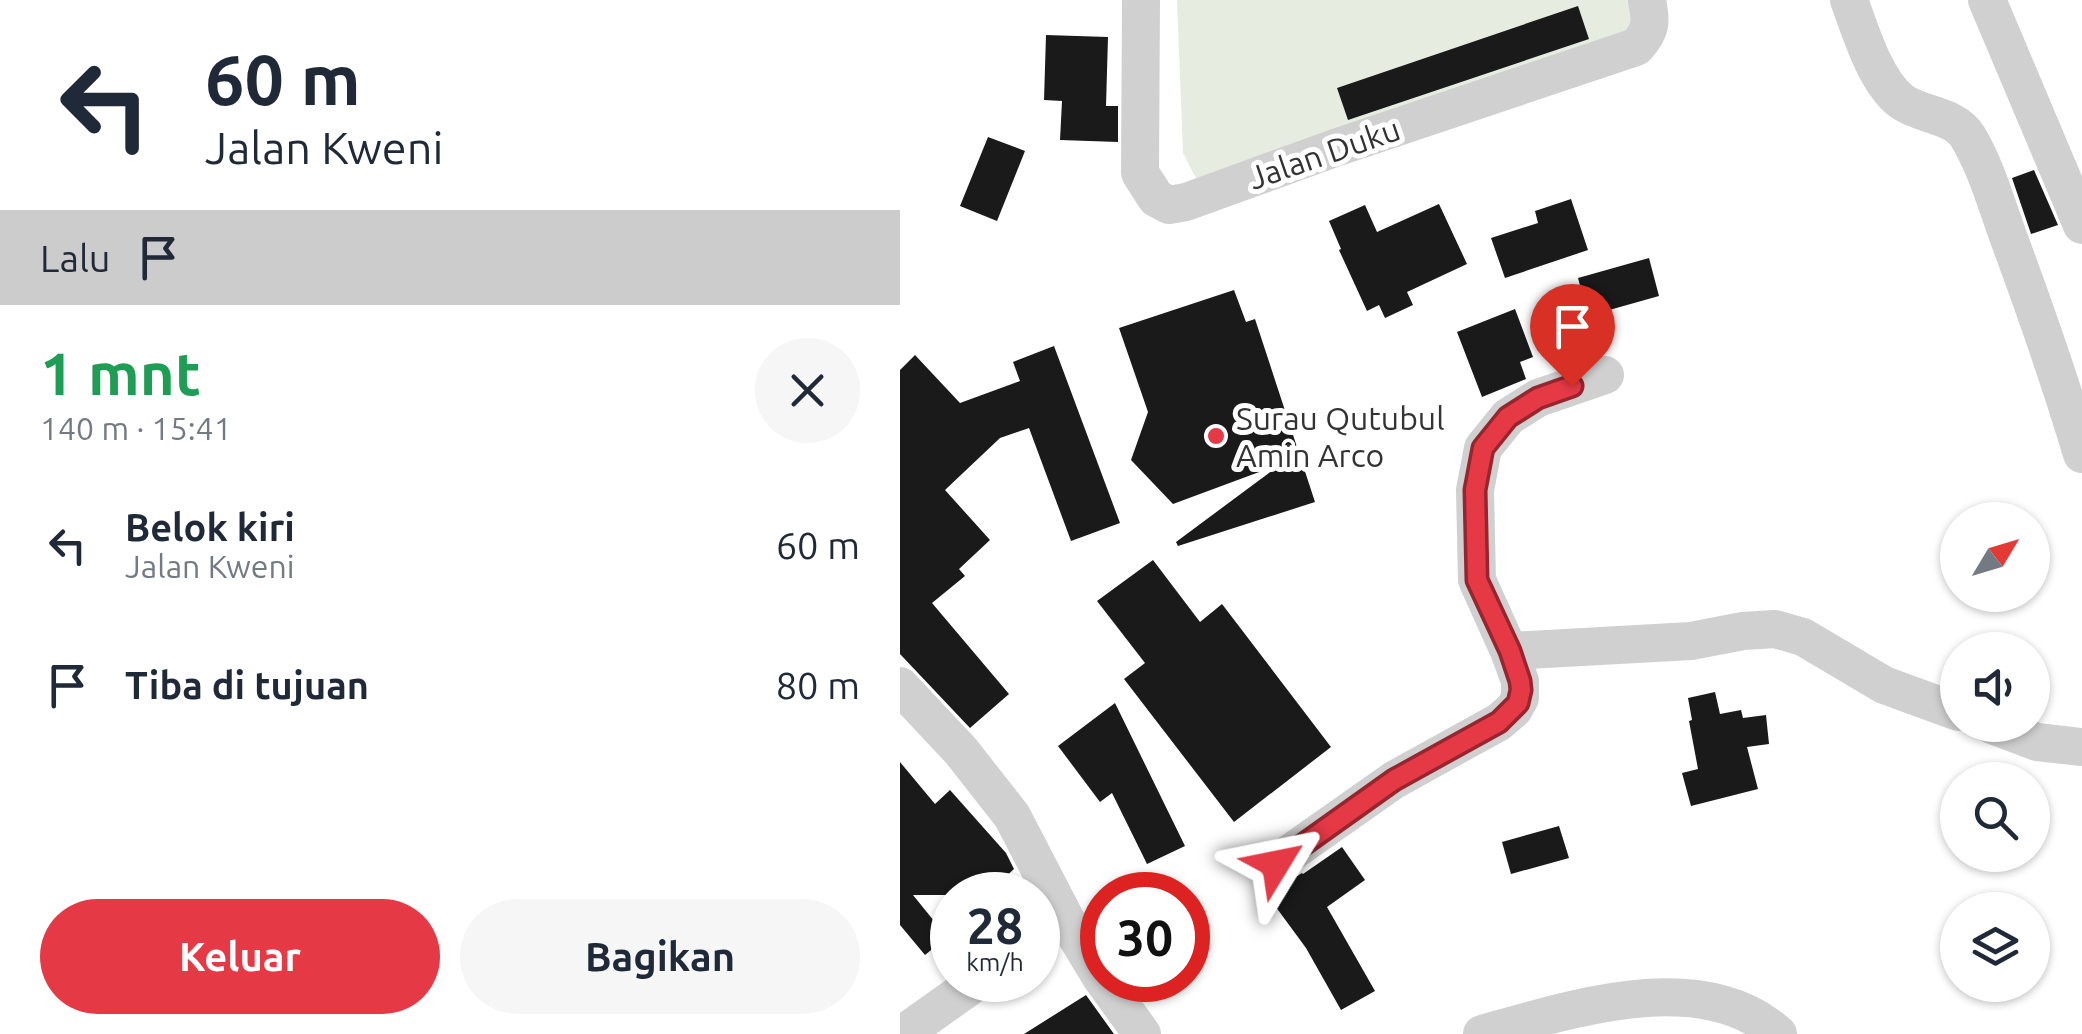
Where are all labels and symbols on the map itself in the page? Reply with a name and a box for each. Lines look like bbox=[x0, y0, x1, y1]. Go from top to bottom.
street label: Jalan Duku bbox=[1243, 110, 1405, 196]
pin bbox=[1530, 284, 1615, 387]
place label: Surau Qutubul Amin Arco bbox=[1236, 400, 1445, 473]
marker: Surau Qutubul Amin Arco bbox=[1205, 425, 1227, 447]
north arrow bbox=[1940, 502, 2050, 612]
position arrow bbox=[1224, 812, 1328, 916]
speed limit sign: 30 bbox=[1080, 872, 1210, 1002]

